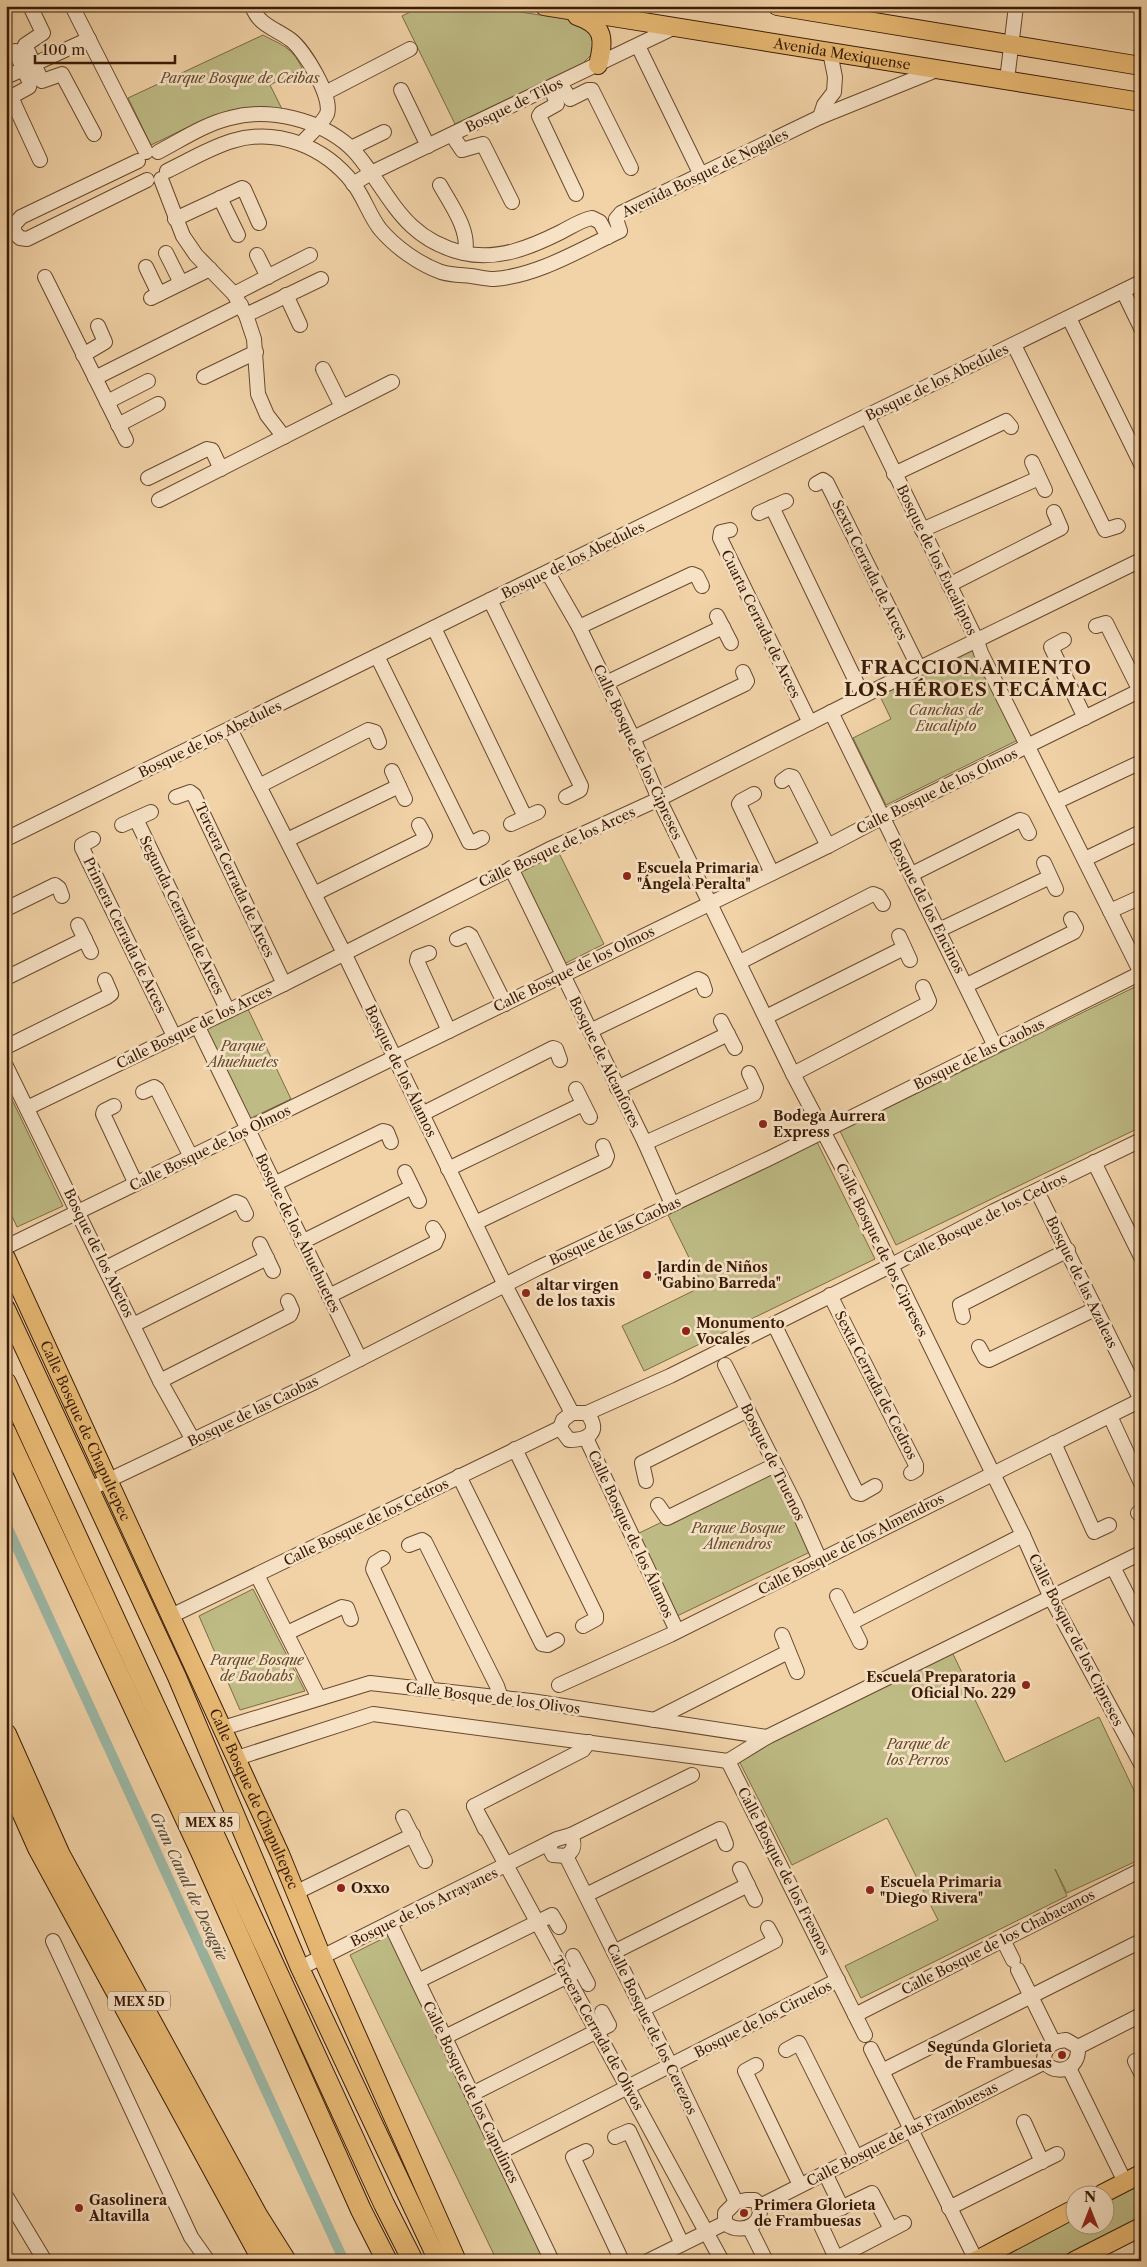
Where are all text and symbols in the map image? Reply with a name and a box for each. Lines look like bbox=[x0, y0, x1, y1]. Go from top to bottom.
scale bar bbox=[35, 32, 175, 64]
street label: Avenida Mexiquense bbox=[771, 34, 912, 74]
text: 100 m bbox=[42, 40, 85, 59]
park label: Parque Bosque de Ceibas bbox=[159, 69, 320, 87]
street label: Bosque de Tilos bbox=[462, 74, 566, 136]
street label: Avenida Bosque de Nogales bbox=[618, 125, 791, 222]
street label: Bosque de los Abedules bbox=[862, 339, 1012, 425]
street label: Bosque de los Eucaliptos bbox=[893, 482, 981, 638]
street label: Sexta Cerrada de Arces bbox=[828, 497, 912, 643]
street label: Bosque de los Abedules bbox=[498, 517, 648, 603]
street label: Cuarta Cerrada de Arces bbox=[717, 547, 805, 701]
district label: FRACCIONAMIENTO LOS HÉROES TECÁMAC bbox=[844, 656, 1108, 701]
street label: Calle Bosque de los Cipreses bbox=[589, 662, 687, 842]
street label: Bosque de los Abedules bbox=[135, 696, 285, 782]
park label: Canchas de Eucalipto bbox=[909, 701, 984, 735]
street label: Calle Bosque de los Olmos bbox=[853, 744, 1021, 838]
street label: Tercera Cerrada de Arces bbox=[191, 800, 279, 960]
street label: Calle Bosque de los Arces bbox=[476, 803, 638, 891]
street label: Segunda Cerrada de Arces bbox=[136, 833, 228, 997]
street label: Bosque de los Encinos bbox=[885, 835, 969, 977]
street label: Primera Cerrada de Arces bbox=[79, 854, 171, 1016]
place label: Escuela Primaria "Ángela Peralta" bbox=[637, 859, 760, 893]
marker: Escuela Primaria "Ángela Peralta" bbox=[621, 870, 633, 882]
street label: Calle Bosque de los Olmos bbox=[490, 922, 658, 1016]
street label: Calle Bosque de los Arces bbox=[113, 982, 275, 1072]
street label: Bosque de Alcanfores bbox=[565, 993, 645, 1131]
street label: Bosque de los Álamos bbox=[361, 1002, 441, 1140]
street label: Bosque de las Caobas bbox=[911, 1015, 1047, 1093]
park label: Parque Ahuehuetes bbox=[205, 1037, 279, 1071]
street label: Calle Bosque de los Olmos bbox=[126, 1101, 294, 1195]
place label: Bodega Aurrera Express bbox=[773, 1107, 886, 1141]
marker: Bodega Aurrera Express bbox=[757, 1118, 769, 1130]
street label: Bosque de los Ahuehuetes bbox=[252, 1150, 344, 1316]
street label: Calle Bosque de los Cipreses bbox=[832, 1160, 932, 1340]
street label: Calle Bosque de los Cedros bbox=[900, 1169, 1070, 1267]
street label: Bosque de los Abetos bbox=[60, 1185, 138, 1321]
street label: Bosque de las Caobas bbox=[546, 1193, 684, 1269]
street label: Bosque de las Azaleas bbox=[1042, 1213, 1122, 1351]
place label: Jardín de Niños "Gabino Barreda" bbox=[654, 1258, 781, 1292]
marker: Jardín de Niños "Gabino Barreda" bbox=[641, 1269, 653, 1281]
place label: altar virgen de los taxis bbox=[536, 1276, 619, 1310]
marker: altar virgen de los taxis bbox=[520, 1287, 532, 1299]
street label: Sexta Cerrada de Cedros bbox=[831, 1308, 921, 1462]
place label: Monumento Vocales bbox=[695, 1314, 785, 1348]
marker: Monumento Vocales bbox=[680, 1325, 692, 1337]
street label: Calle Bosque de Chapultepec bbox=[36, 1338, 135, 1524]
street label: Bosque de las Caobas bbox=[185, 1372, 321, 1450]
street label: Bosque de Truenos bbox=[737, 1400, 809, 1524]
street label: Calle Bosque de los Álamos bbox=[584, 1447, 678, 1621]
street label: Calle Bosque de los Cedros bbox=[281, 1474, 451, 1570]
street label: Calle Bosque de los Almendros bbox=[755, 1489, 947, 1599]
park label: Parque Bosque Almendros bbox=[690, 1519, 786, 1553]
street label: Calle Bosque de los Cipreses bbox=[1025, 1551, 1127, 1729]
park label: Parque Bosque de Baobabs bbox=[209, 1651, 305, 1685]
place label: Escuela Preparatoria Oficial No. 229 bbox=[866, 1668, 1017, 1702]
street label: Calle Bosque de los Olivos bbox=[405, 1678, 581, 1718]
marker: Escuela Preparatoria Oficial No. 229 bbox=[1020, 1679, 1032, 1691]
street label: Calle Bosque de Chapultepec bbox=[205, 1706, 302, 1892]
park label: Parque de los Perros bbox=[885, 1735, 951, 1769]
street label: Calle Bosque de los Fresnos bbox=[734, 1784, 834, 1958]
water label: Gran Canal de Desagüe bbox=[146, 1808, 232, 1964]
road number: MEX 85 bbox=[179, 1812, 239, 1831]
street label: Bosque de los Arrayanes bbox=[347, 1863, 501, 1951]
place label: Escuela Primaria "Diego Rivera" bbox=[880, 1873, 1003, 1907]
place label: Oxxo bbox=[351, 1879, 390, 1897]
marker: Oxxo bbox=[335, 1882, 347, 1894]
marker: Escuela Primaria "Diego Rivera" bbox=[864, 1884, 876, 1896]
street label: Calle Bosque de los Chabacanos bbox=[898, 1885, 1098, 1999]
street label: Calle Bosque de los Cerezos bbox=[603, 1941, 701, 2117]
street label: Tercera Cerrada de Olivos bbox=[548, 1953, 648, 2113]
street label: Bosque de los Ciruelos bbox=[691, 1976, 835, 2062]
road number: MEX 5D bbox=[108, 1992, 170, 2010]
street label: Calle Bosque de los Capulines bbox=[419, 1998, 523, 2186]
place label: Segunda Glorieta de Frambuesas bbox=[927, 2038, 1053, 2072]
marker: Segunda Glorieta de Frambuesas bbox=[1056, 2049, 1068, 2061]
street label: Calle Bosque de las Frambuesas bbox=[803, 2078, 1001, 2190]
north arrow bbox=[1064, 2184, 1114, 2234]
text: N bbox=[1084, 2188, 1096, 2206]
place label: Gasolinera Altavilla bbox=[88, 2191, 168, 2225]
place label: Primera Glorieta de Frambuesas bbox=[754, 2196, 876, 2230]
marker: Gasolinera Altavilla bbox=[73, 2202, 85, 2214]
marker: Primera Glorieta de Frambuesas bbox=[738, 2207, 750, 2219]

